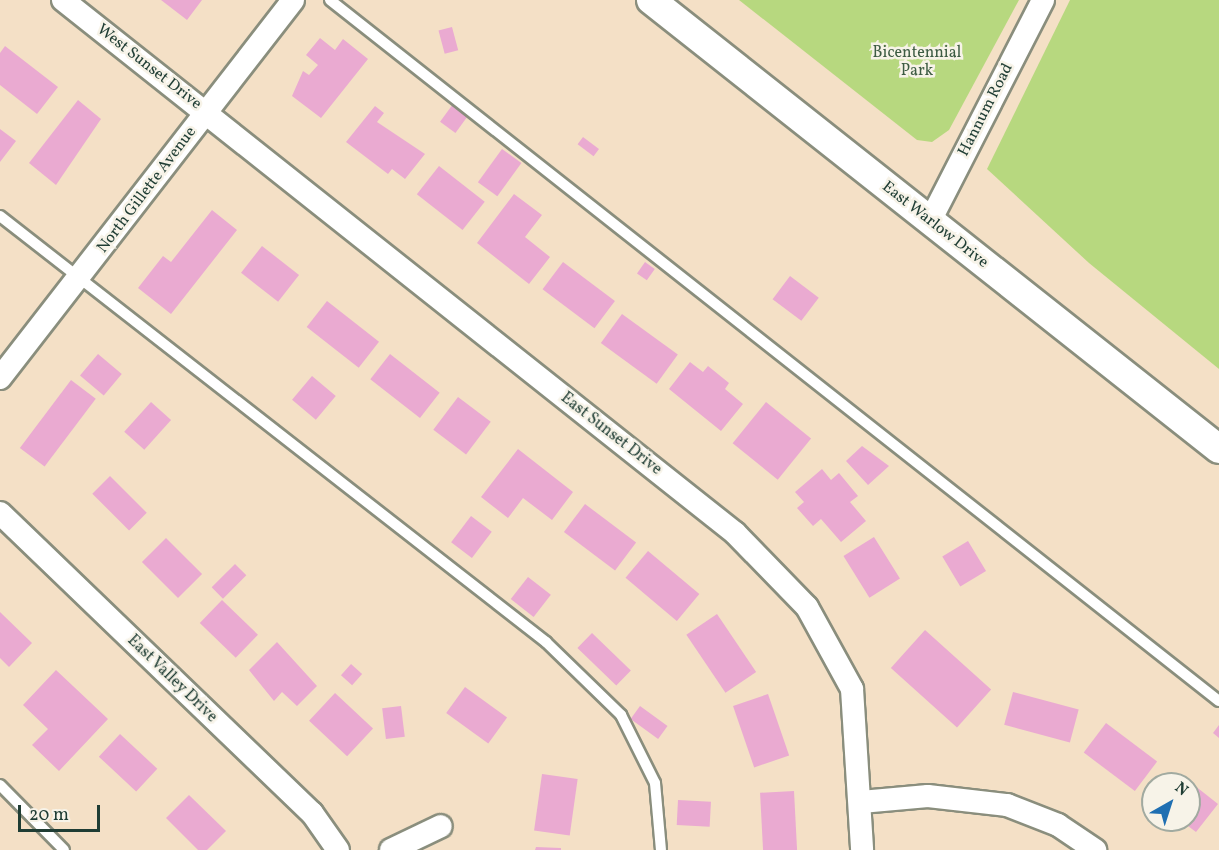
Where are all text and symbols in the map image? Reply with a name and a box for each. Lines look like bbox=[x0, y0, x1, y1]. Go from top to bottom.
street label: West Sunset Drive bbox=[93, 20, 205, 114]
park label: Bicentennial Park bbox=[873, 43, 961, 81]
street label: Hannum Road bbox=[954, 60, 1018, 160]
street label: North Gillette Avenue bbox=[93, 123, 201, 257]
street label: East Warlow Drive bbox=[878, 177, 992, 273]
street label: East Sunset Drive bbox=[557, 389, 665, 479]
street label: East Valley Drive bbox=[123, 631, 221, 727]
north arrow bbox=[1141, 772, 1201, 832]
text: N bbox=[1170, 777, 1193, 802]
scale bar bbox=[21, 793, 104, 831]
text: 20 m bbox=[29, 803, 69, 828]

